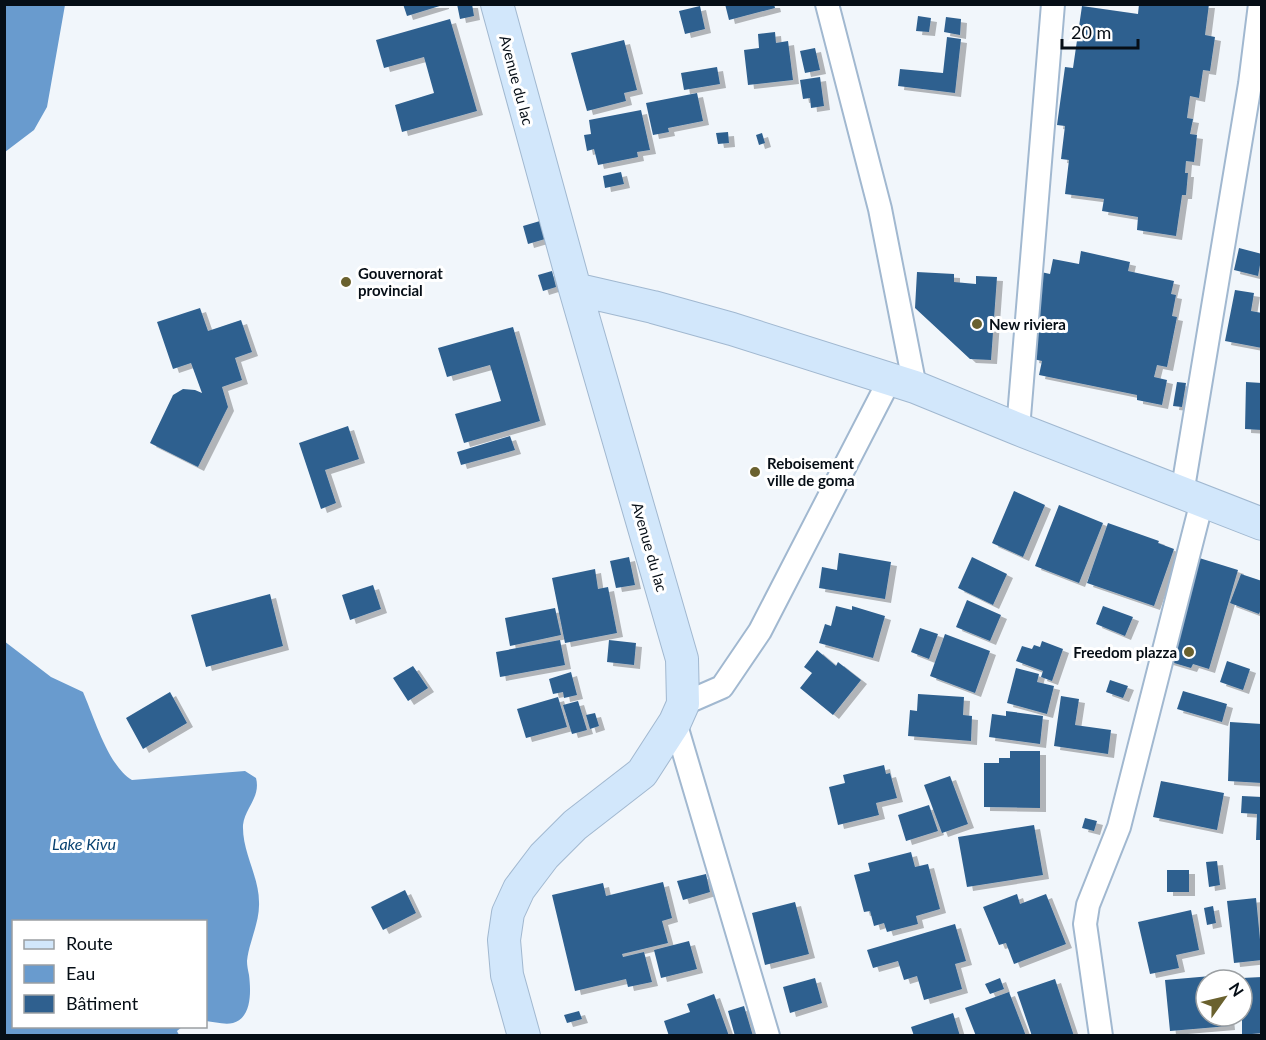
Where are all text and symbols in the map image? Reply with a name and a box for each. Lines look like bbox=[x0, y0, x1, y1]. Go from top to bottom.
scale bar bbox=[1062, 12, 1138, 50]
text: 20 m bbox=[1071, 21, 1111, 43]
street label: Avenue du lac bbox=[496, 33, 538, 127]
place label: Gouvernorat provincial bbox=[358, 264, 443, 299]
marker: Gouvernorat provincial bbox=[339, 275, 353, 289]
place label: New riviera bbox=[989, 315, 1066, 333]
marker: New riviera bbox=[970, 317, 984, 331]
place label: Reboisement ville de goma bbox=[767, 454, 855, 489]
marker: Reboisement ville de goma bbox=[748, 465, 762, 479]
street label: Avenue du lac bbox=[629, 500, 671, 594]
place label: Freedom plazza bbox=[1073, 643, 1177, 661]
marker: Freedom plazza bbox=[1182, 645, 1196, 659]
water label: Lake Kivu bbox=[52, 834, 116, 853]
legend bbox=[12, 920, 207, 1028]
text: Route bbox=[66, 932, 113, 954]
text: Eau bbox=[66, 962, 95, 984]
north arrow bbox=[1194, 968, 1254, 1028]
text: N bbox=[1226, 979, 1248, 1000]
text: Bâtiment bbox=[66, 992, 139, 1014]

